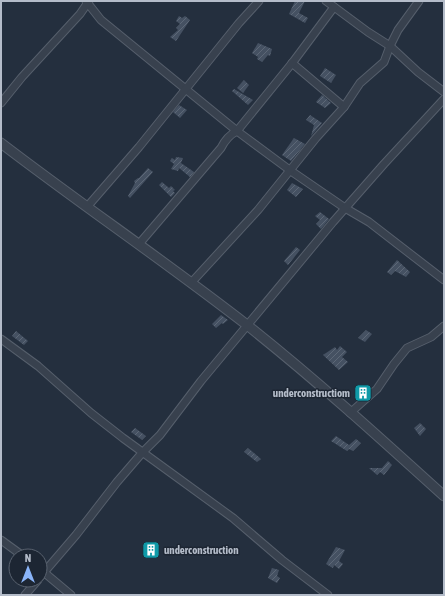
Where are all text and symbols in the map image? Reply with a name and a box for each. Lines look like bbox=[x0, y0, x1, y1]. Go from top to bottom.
building icon: underconstructiom bbox=[353, 383, 373, 403]
place label: underconstructiom bbox=[273, 387, 350, 399]
building icon: underconstruction bbox=[141, 540, 161, 560]
place label: underconstruction bbox=[164, 544, 239, 556]
north arrow bbox=[8, 548, 48, 588]
text: N bbox=[25, 552, 31, 564]

